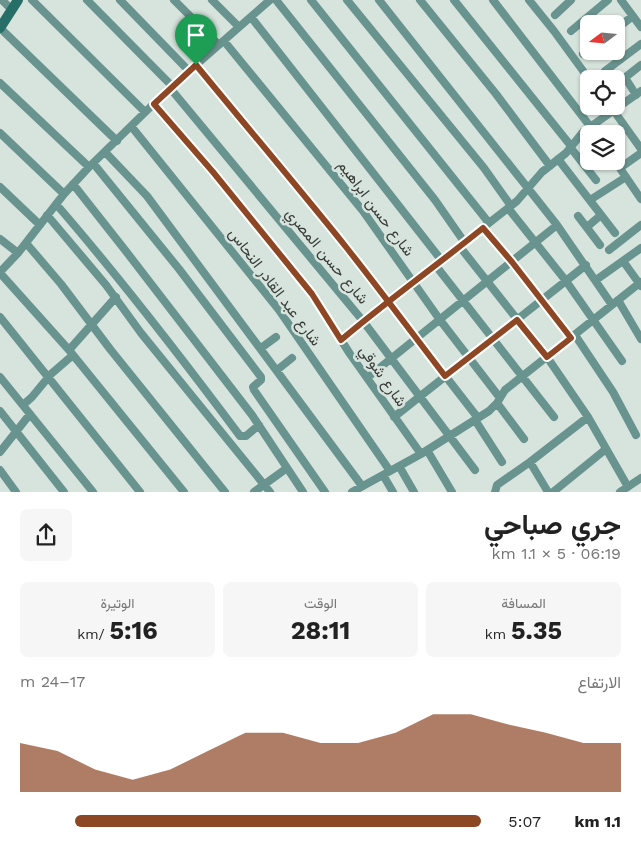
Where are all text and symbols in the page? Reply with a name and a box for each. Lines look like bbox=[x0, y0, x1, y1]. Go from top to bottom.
pin bbox=[175, 14, 217, 65]
north arrow bbox=[580, 15, 625, 60]
map controls bbox=[580, 15, 625, 170]
icon: arrive bbox=[182, 21, 210, 49]
button: locate bbox=[580, 70, 625, 115]
button: layers bbox=[580, 125, 625, 170]
street label: شارع حسن ابراهيم bbox=[332, 156, 418, 261]
street label: شارع حسن المصري bbox=[279, 204, 372, 310]
street label: شارع عبد القادر النحاس bbox=[223, 225, 325, 351]
street label: شارع شوقي bbox=[352, 342, 411, 412]
text: جري صباحي bbox=[484, 508, 621, 541]
button: share bbox=[20, 509, 72, 561]
text: 06:19 · 5 × 1.1 km bbox=[491, 544, 621, 563]
text: الوتيرة bbox=[100, 595, 135, 611]
text: الوقت bbox=[304, 595, 337, 611]
text: المسافة bbox=[501, 595, 546, 611]
text: 5:16 bbox=[109, 616, 158, 645]
text: 28:11 bbox=[291, 616, 350, 645]
text: 5.35 bbox=[511, 616, 562, 645]
text: /km bbox=[77, 626, 109, 642]
text: km bbox=[485, 626, 511, 642]
text: 17–24 m bbox=[20, 672, 85, 691]
text: الارتفاع bbox=[578, 673, 621, 692]
text: 5:07 bbox=[508, 812, 541, 831]
text: 1.1 km bbox=[575, 812, 621, 831]

